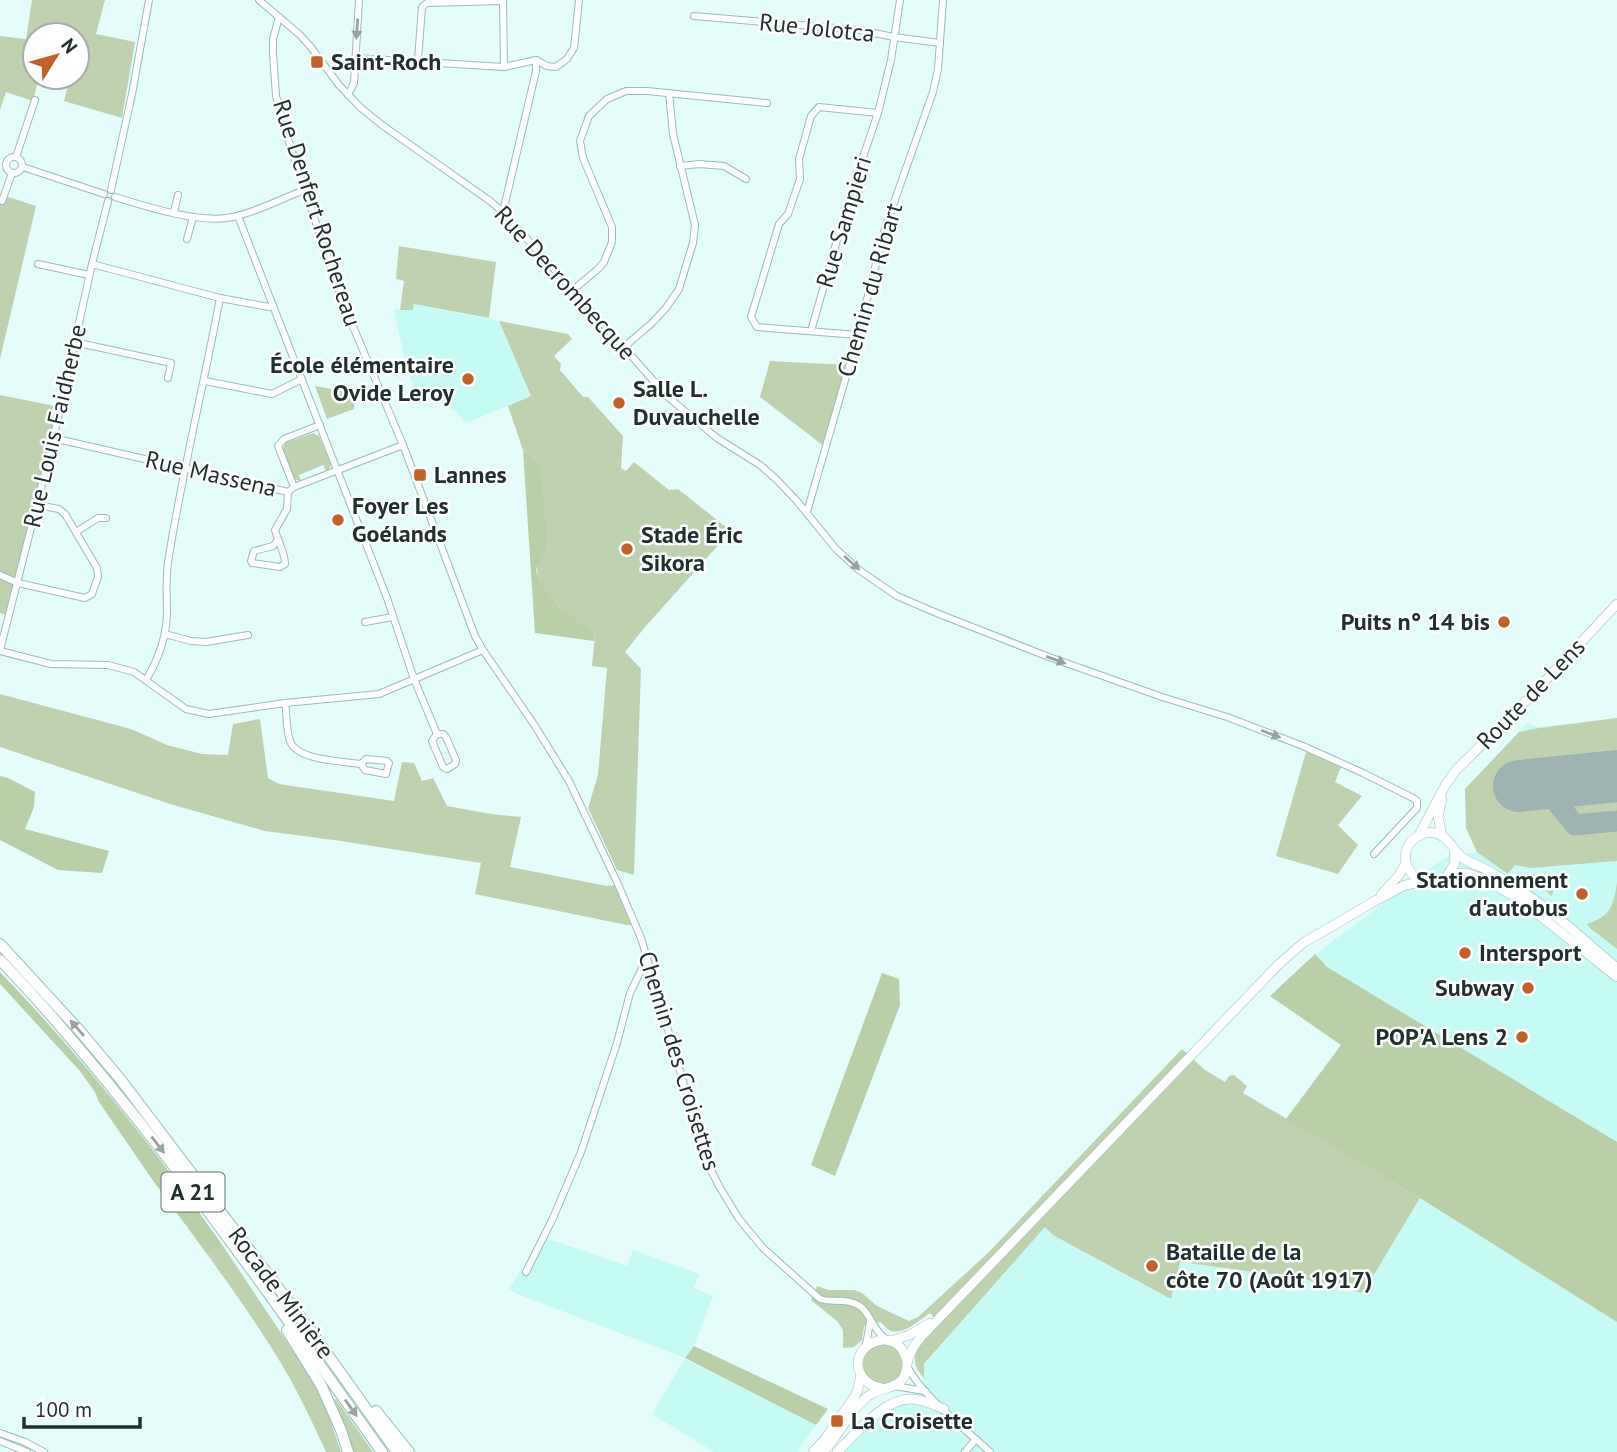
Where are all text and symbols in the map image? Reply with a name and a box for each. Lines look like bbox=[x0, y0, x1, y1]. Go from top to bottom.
street label: Rue Jolotca bbox=[758, 6, 876, 49]
one-way arrow bbox=[351, 18, 362, 40]
north arrow bbox=[21, 21, 91, 91]
text: N bbox=[56, 34, 83, 58]
place label: Saint-Roch bbox=[331, 46, 441, 77]
marker: Saint-Roch bbox=[309, 54, 325, 70]
street label: Rue Denfert Rochereau bbox=[266, 95, 369, 330]
street label: Rue Sampieri bbox=[809, 152, 878, 291]
street label: Rue Decrombecque bbox=[488, 199, 643, 367]
street label: Chemin du Ribart bbox=[830, 199, 909, 380]
street label: Rue Louis Faidherbe bbox=[16, 321, 93, 531]
place label: École élémentaire Ovide Leroy bbox=[270, 349, 455, 408]
marker: École élémentaire Ovide Leroy bbox=[460, 371, 476, 387]
place label: Salle L. Duvauchelle bbox=[633, 373, 760, 432]
marker: Salle L. Duvauchelle bbox=[611, 395, 627, 411]
street label: Rue Massena bbox=[142, 443, 280, 504]
place label: Lannes bbox=[434, 459, 507, 490]
marker: Lannes bbox=[412, 467, 428, 483]
place label: Foyer Les Goélands bbox=[352, 490, 449, 549]
marker: Foyer Les Goélands bbox=[330, 512, 346, 528]
place label: Stade Éric Sikora bbox=[641, 519, 743, 578]
marker: Stade Éric Sikora bbox=[619, 541, 635, 557]
one-way arrow bbox=[843, 555, 861, 571]
place label: Puits n° 14 bis bbox=[1341, 606, 1490, 637]
marker: Puits n° 14 bis bbox=[1496, 614, 1512, 630]
street label: Route de Lens bbox=[1470, 631, 1592, 756]
one-way arrow bbox=[1046, 655, 1067, 666]
one-way arrow bbox=[1261, 729, 1282, 740]
place label: Stationnement d'autobus bbox=[1416, 864, 1569, 923]
marker: Stationnement d'autobus bbox=[1574, 886, 1590, 902]
place label: Intersport bbox=[1479, 937, 1582, 968]
marker: Intersport bbox=[1457, 945, 1473, 961]
street label: Chemin des Croisettes bbox=[631, 948, 728, 1174]
place label: Subway bbox=[1435, 972, 1515, 1003]
marker: Subway bbox=[1520, 980, 1536, 996]
one-way arrow bbox=[69, 1019, 85, 1037]
place label: POP'A Lens 2 bbox=[1376, 1021, 1508, 1052]
marker: POP'A Lens 2 bbox=[1514, 1029, 1530, 1045]
one-way arrow bbox=[150, 1136, 165, 1154]
road number: A 21 bbox=[162, 1172, 224, 1212]
street label: Rocade Minière bbox=[222, 1220, 341, 1365]
place label: Bataille de la côte 70 (Août 1917) bbox=[1166, 1236, 1373, 1295]
marker: Bataille de la côte 70 (Août 1917) bbox=[1144, 1258, 1160, 1274]
scale bar bbox=[24, 1386, 140, 1430]
text: 100 m bbox=[35, 1396, 92, 1423]
one-way arrow bbox=[343, 1399, 358, 1417]
place label: La Croisette bbox=[851, 1405, 973, 1436]
marker: La Croisette bbox=[829, 1413, 845, 1429]

